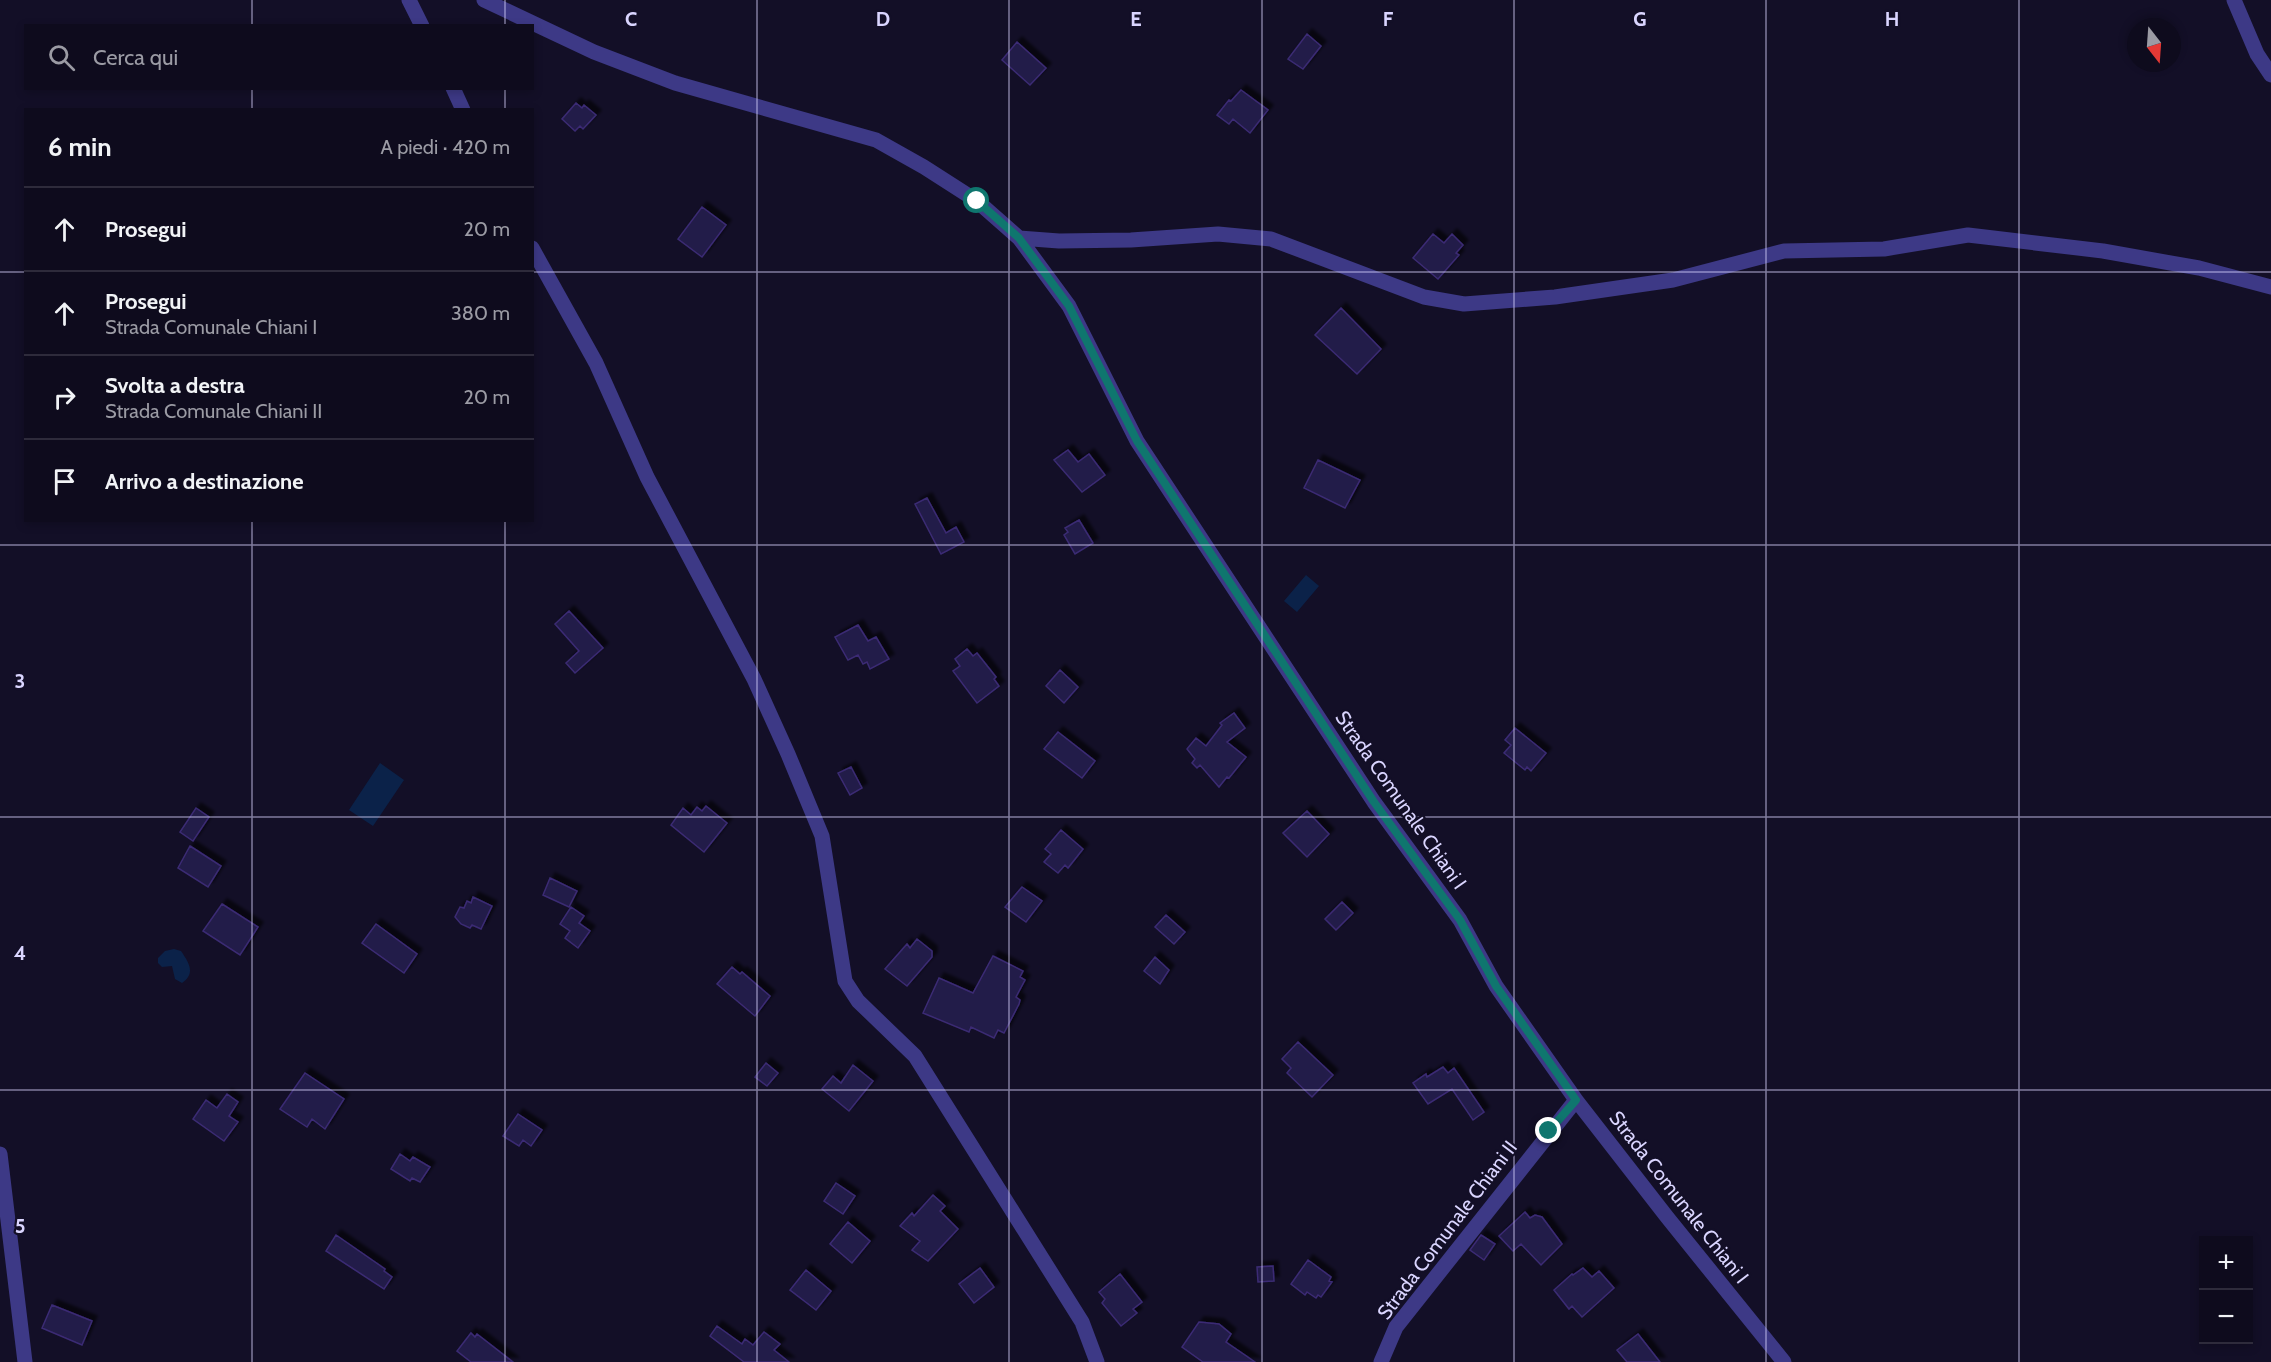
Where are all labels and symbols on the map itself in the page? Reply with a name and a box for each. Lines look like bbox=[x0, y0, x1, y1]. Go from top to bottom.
text: C bbox=[625, 7, 637, 31]
text: D bbox=[876, 7, 890, 31]
text: E bbox=[1130, 7, 1142, 31]
text: F bbox=[1383, 7, 1394, 31]
text: G bbox=[1633, 7, 1647, 31]
text: H bbox=[1885, 7, 1899, 31]
north arrow bbox=[2127, 18, 2181, 72]
route start bbox=[963, 187, 989, 213]
text: 3 bbox=[15, 669, 25, 693]
street label: Strada Comunale Chiani I bbox=[1330, 706, 1472, 894]
text: 4 bbox=[14, 941, 26, 965]
street label: Strada Comunale Chiani I bbox=[1604, 1106, 1754, 1288]
route end bbox=[1535, 1117, 1561, 1143]
street label: Strada Comunale Chiani II bbox=[1372, 1136, 1522, 1324]
text: 5 bbox=[15, 1214, 25, 1238]

